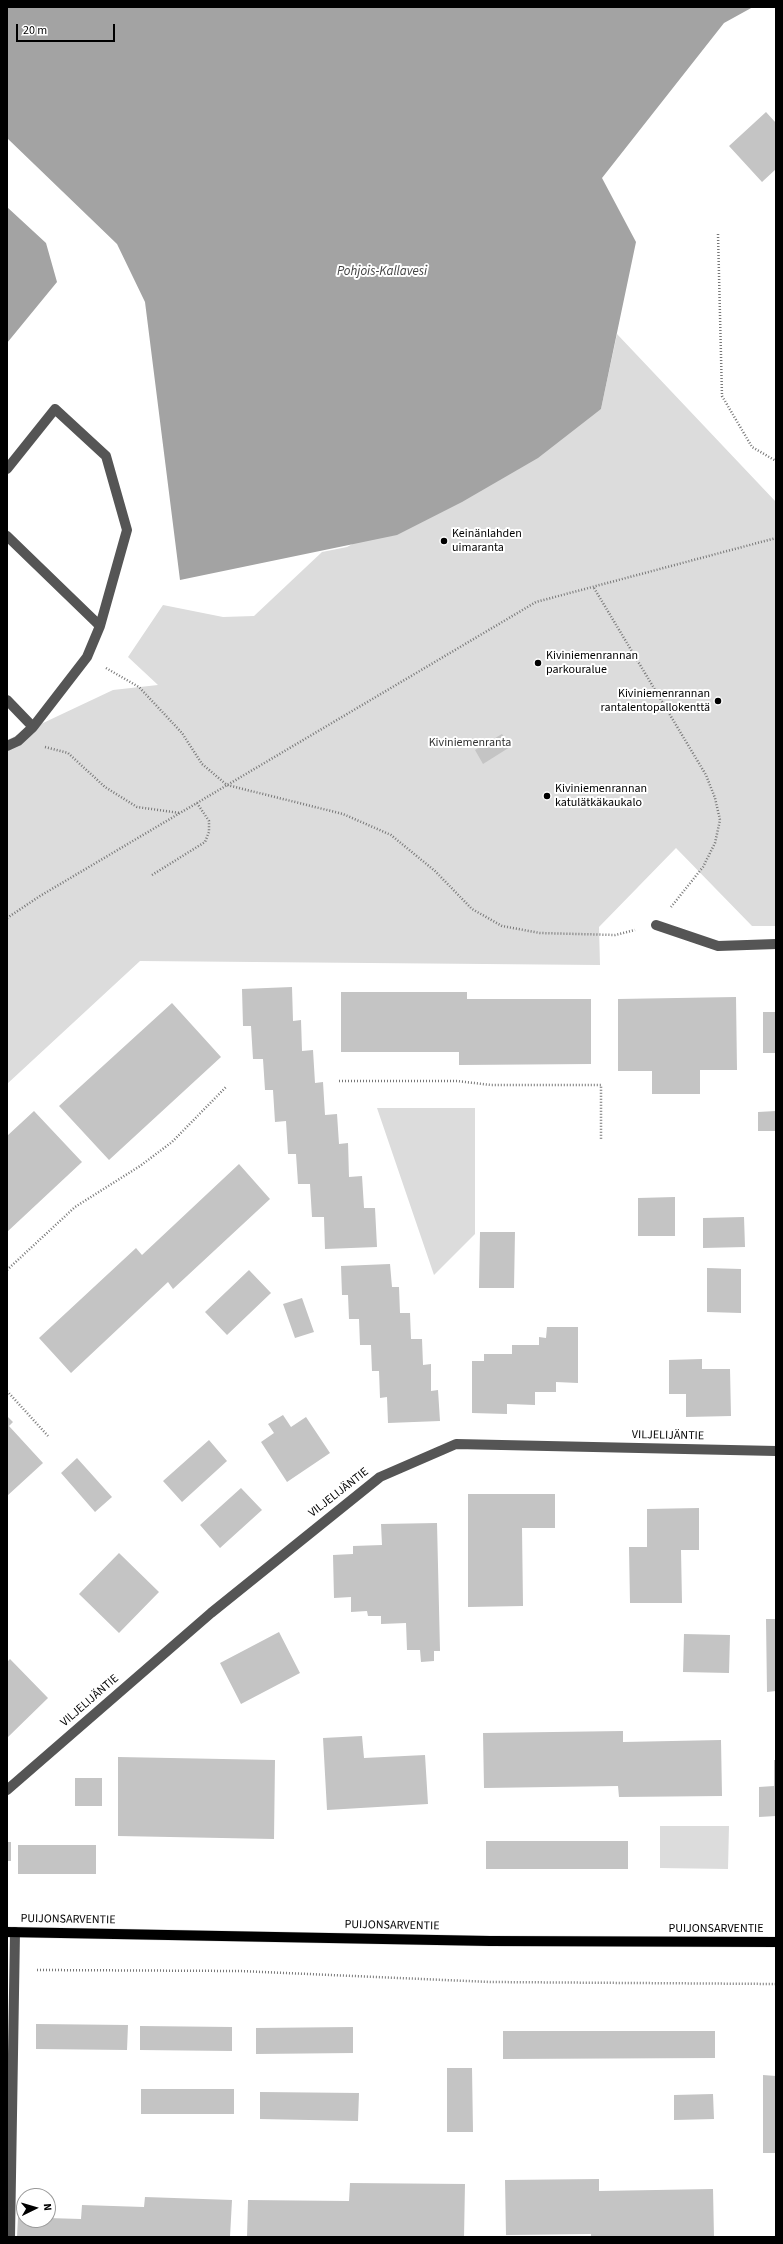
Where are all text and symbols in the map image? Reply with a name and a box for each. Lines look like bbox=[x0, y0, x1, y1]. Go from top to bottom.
scale bar bbox=[18, 16, 117, 42]
text: 20 m bbox=[23, 22, 47, 39]
water label: Pohjois-Kallavesi bbox=[337, 264, 427, 280]
place label: Keinänlahden uimaranta bbox=[452, 527, 522, 555]
marker: Keinänlahden uimaranta bbox=[439, 536, 449, 546]
place label: Kiviniemenrannan parkouralue bbox=[546, 649, 638, 677]
marker: Kiviniemenrannan parkouralue bbox=[533, 658, 543, 668]
place label: Kiviniemenrannan rantalentopallokenttä bbox=[601, 687, 710, 715]
marker: Kiviniemenrannan rantalentopallokenttä bbox=[713, 696, 723, 706]
park label: Kiviniemenranta bbox=[429, 736, 511, 750]
place label: Kiviniemenrannan katulätkäkaukalo bbox=[555, 782, 647, 810]
marker: Kiviniemenrannan katulätkäkaukalo bbox=[542, 791, 552, 801]
street label: VILJELIJÄNTIE bbox=[632, 1428, 704, 1444]
street label: VILJELIJÄNTIE bbox=[306, 1465, 372, 1521]
street label: VILJELIJÄNTIE bbox=[58, 1672, 122, 1730]
street label: PUIJONSARVENTIE bbox=[20, 1912, 116, 1928]
street label: PUIJONSARVENTIE bbox=[344, 1918, 440, 1934]
street label: PUIJONSARVENTIE bbox=[668, 1922, 764, 1936]
north arrow bbox=[16, 2188, 56, 2228]
text: N bbox=[40, 2203, 55, 2211]

